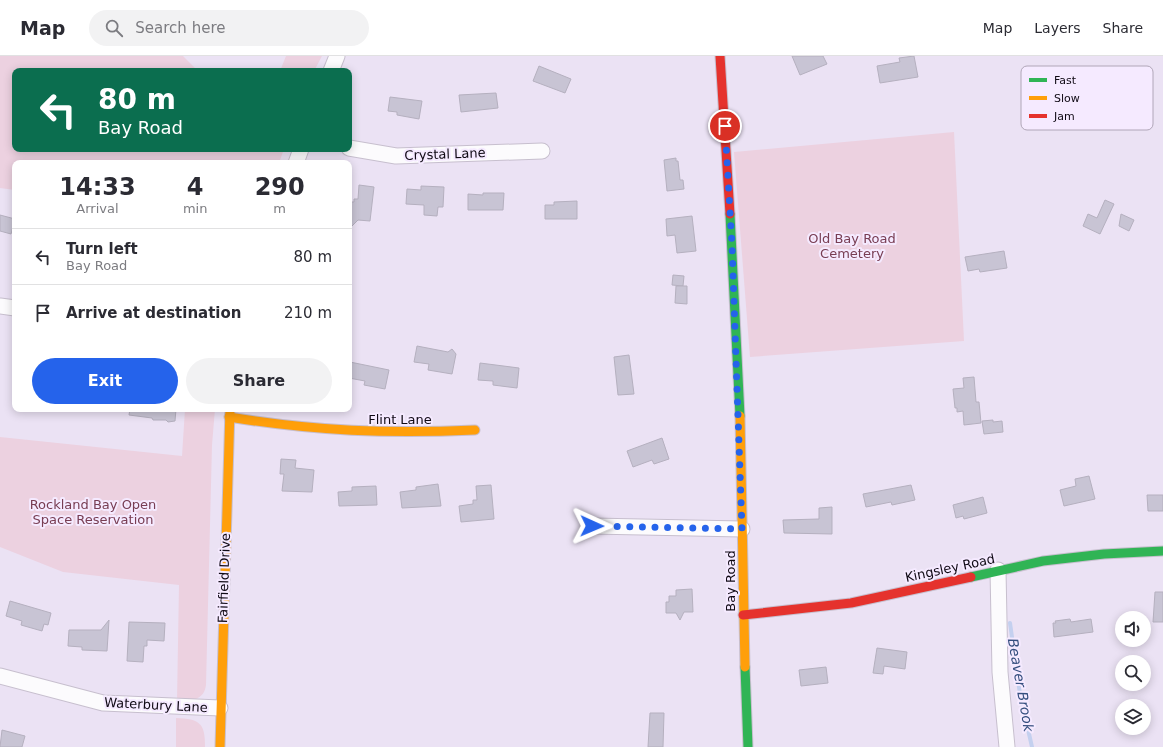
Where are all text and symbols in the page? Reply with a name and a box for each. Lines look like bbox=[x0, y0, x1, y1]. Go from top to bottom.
search box bbox=[89, 10, 369, 46]
text: Map bbox=[20, 17, 65, 39]
icon: search bbox=[103, 17, 125, 39]
text: Search here bbox=[135, 19, 225, 37]
text: Map bbox=[983, 20, 1012, 36]
text: Layers bbox=[1034, 20, 1081, 36]
text: Share bbox=[1103, 20, 1143, 36]
legend bbox=[1021, 66, 1153, 130]
text: Fast bbox=[1054, 74, 1077, 87]
text: 80 m bbox=[98, 83, 176, 116]
icon: left bbox=[32, 84, 84, 136]
text: Slow bbox=[1054, 92, 1080, 105]
pin bbox=[708, 109, 742, 143]
text: Jam bbox=[1053, 110, 1075, 123]
icon: arrive bbox=[714, 115, 736, 137]
text: Bay Road bbox=[98, 117, 183, 138]
street label: Crystal Lane bbox=[404, 145, 486, 163]
text: 14:33 bbox=[59, 173, 136, 201]
text: 4 bbox=[187, 173, 203, 201]
text: 290 bbox=[255, 173, 305, 201]
text: Arrival bbox=[76, 201, 119, 216]
text: min bbox=[183, 201, 207, 216]
text: m bbox=[273, 201, 286, 216]
park label: Old Bay Road Cemetery bbox=[808, 231, 896, 261]
text: Turn left bbox=[66, 240, 138, 258]
icon: left bbox=[32, 246, 54, 268]
text: 80 m bbox=[294, 248, 332, 266]
text: Bay Road bbox=[66, 258, 127, 273]
icon: arrive bbox=[32, 302, 54, 324]
text: Arrive at destination bbox=[66, 304, 241, 322]
text: 210 m bbox=[284, 304, 332, 322]
button: Exit bbox=[32, 358, 178, 404]
button: Share bbox=[186, 358, 332, 404]
street label: Flint Lane bbox=[368, 412, 432, 427]
park label: Rockland Bay Open Space Reservation bbox=[30, 497, 156, 527]
position arrow bbox=[571, 505, 613, 547]
street label: Fairfield Drive bbox=[215, 533, 233, 623]
street label: Bay Road bbox=[723, 550, 738, 612]
street label: Kingsley Road bbox=[904, 551, 996, 585]
map controls bbox=[1115, 611, 1151, 735]
button: sound bbox=[1115, 611, 1151, 647]
water label: Beaver Brook bbox=[1005, 637, 1037, 734]
button: search bbox=[1115, 655, 1151, 691]
street label: Waterbury Lane bbox=[104, 695, 208, 715]
button: layers bbox=[1115, 699, 1151, 735]

